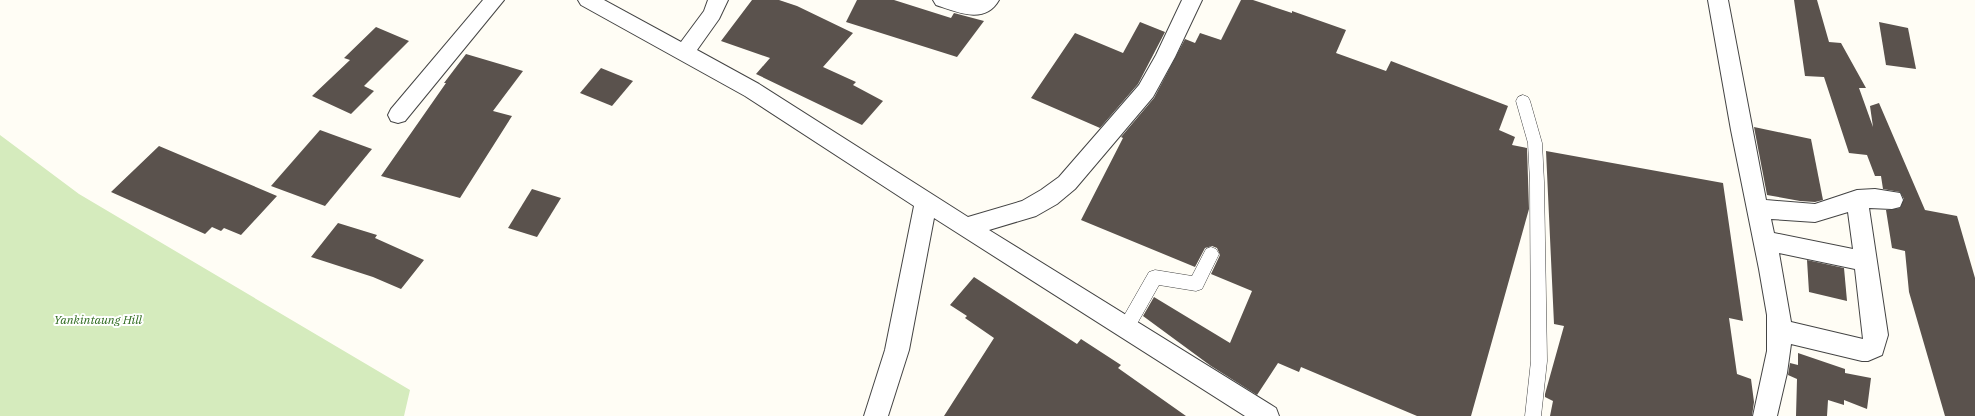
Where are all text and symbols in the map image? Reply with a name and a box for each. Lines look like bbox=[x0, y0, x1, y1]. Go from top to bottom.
park label: Yankintaung Hill bbox=[54, 312, 143, 327]

